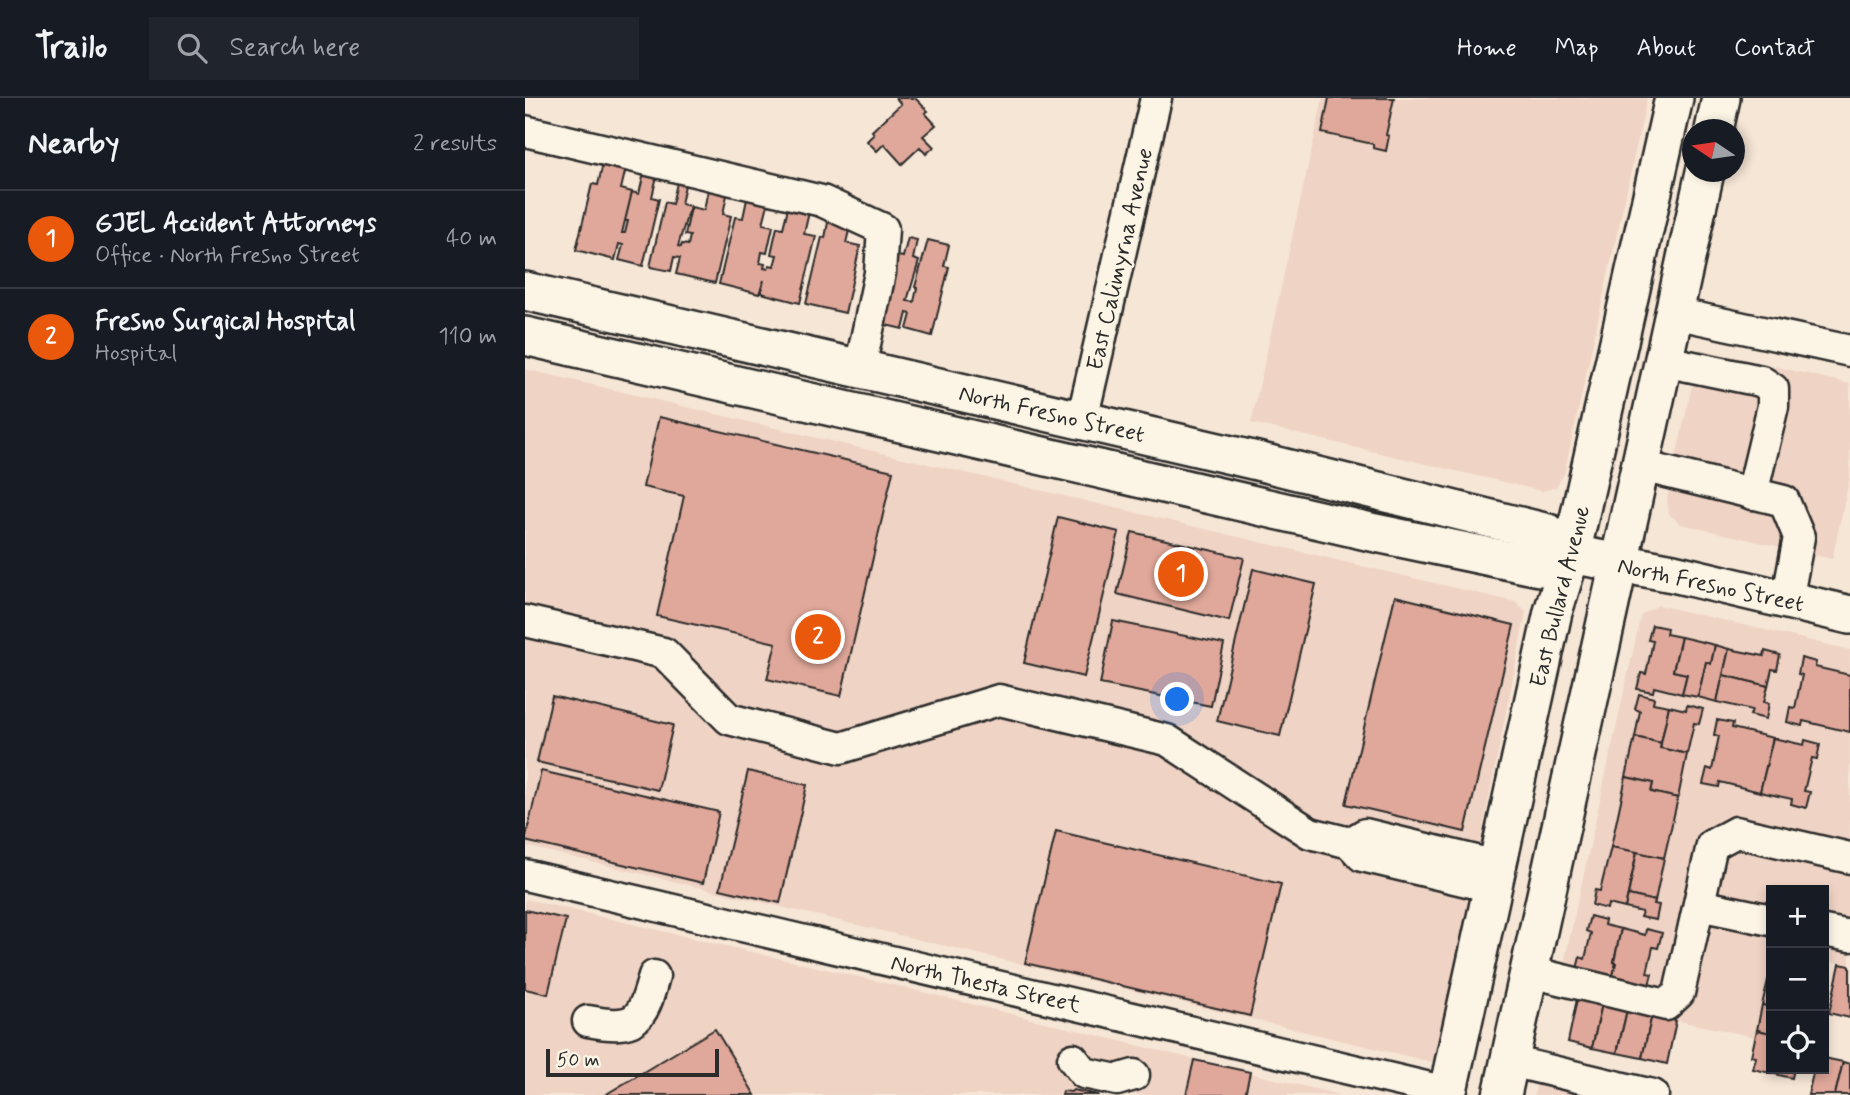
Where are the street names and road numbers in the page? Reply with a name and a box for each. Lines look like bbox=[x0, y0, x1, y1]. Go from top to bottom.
street label: East Calimyrna Avenue bbox=[1081, 145, 1161, 374]
street label: North Fresno Street bbox=[956, 379, 1147, 451]
street label: East Bullard Avenue bbox=[1524, 502, 1598, 691]
street label: North Fresno Street bbox=[1615, 552, 1807, 620]
street label: North Thesta Street bbox=[888, 949, 1084, 1021]

